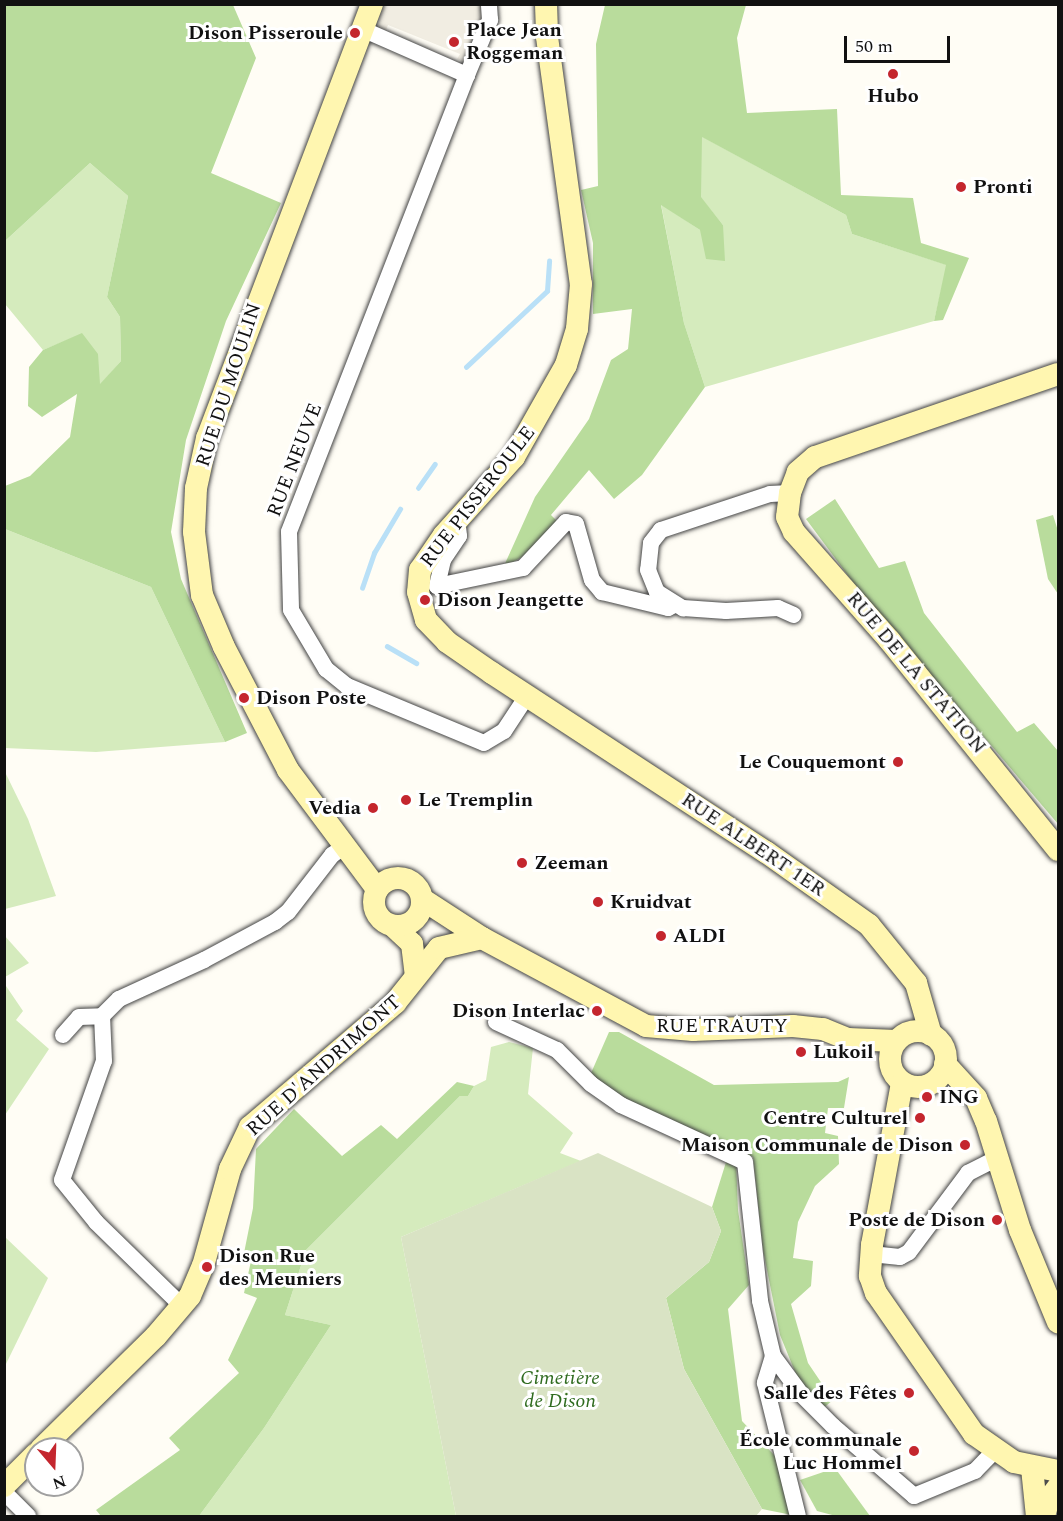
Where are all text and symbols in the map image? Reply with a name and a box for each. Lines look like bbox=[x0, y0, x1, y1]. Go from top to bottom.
place label: Place Jean Roggeman bbox=[466, 19, 563, 66]
place label: Dison Pisseroule bbox=[188, 21, 343, 45]
scale bar bbox=[847, 24, 954, 62]
marker: Dison Pisseroule bbox=[348, 26, 362, 40]
text: 50 m bbox=[855, 33, 893, 60]
marker: Place Jean Roggeman bbox=[447, 35, 461, 49]
marker: Hubo bbox=[886, 67, 900, 81]
place label: Hubo bbox=[867, 84, 919, 108]
place label: Pronti bbox=[973, 175, 1033, 199]
marker: Pronti bbox=[954, 180, 968, 194]
street label: RUE DU MOULIN bbox=[191, 300, 267, 470]
street label: RUE NEUVE bbox=[262, 400, 328, 520]
street label: RUE PISSEROULE bbox=[415, 422, 541, 572]
street label: RUE DE LA STATION bbox=[841, 587, 991, 759]
place label: Dison Jeangette bbox=[437, 588, 584, 612]
marker: Dison Jeangette bbox=[418, 593, 432, 607]
place label: Dison Poste bbox=[256, 686, 366, 710]
marker: Dison Poste bbox=[237, 691, 251, 705]
place label: Le Couquemont bbox=[739, 750, 886, 774]
marker: Le Couquemont bbox=[891, 755, 905, 769]
place label: Le Tremplin bbox=[418, 788, 533, 812]
street label: RUE ALBERT 1ER bbox=[676, 788, 830, 902]
marker: Le Tremplin bbox=[399, 793, 413, 807]
place label: Vedia bbox=[308, 796, 361, 820]
marker: Vedia bbox=[366, 801, 380, 815]
place label: Zeeman bbox=[534, 851, 609, 875]
marker: Zeeman bbox=[515, 856, 529, 870]
place label: Kruidvat bbox=[610, 890, 692, 914]
marker: Kruidvat bbox=[591, 895, 605, 909]
place label: ALDI bbox=[673, 924, 726, 948]
marker: ALDI bbox=[654, 929, 668, 943]
street label: RUE D'ANDRIMONT bbox=[242, 990, 406, 1142]
place label: Dison Interlac bbox=[452, 999, 585, 1023]
marker: Dison Interlac bbox=[590, 1004, 604, 1018]
street label: RUE TRAUTY bbox=[656, 1014, 788, 1038]
place label: Lukoil bbox=[813, 1040, 874, 1064]
marker: Lukoil bbox=[794, 1045, 808, 1059]
place label: ING bbox=[939, 1085, 979, 1109]
marker: ING bbox=[920, 1090, 934, 1104]
place label: Centre Culturel bbox=[763, 1106, 908, 1130]
marker: Centre Culturel bbox=[913, 1111, 927, 1125]
place label: Maison Communale de Dison bbox=[681, 1133, 953, 1157]
marker: Maison Communale de Dison bbox=[958, 1138, 972, 1152]
place label: Poste de Dison bbox=[848, 1208, 985, 1232]
marker: Poste de Dison bbox=[990, 1213, 1004, 1227]
place label: Dison Rue des Meuniers bbox=[219, 1244, 342, 1291]
marker: Dison Rue des Meuniers bbox=[200, 1260, 214, 1274]
park label: Cimetière de Dison bbox=[520, 1366, 600, 1413]
place label: Salle des Fêtes bbox=[763, 1381, 897, 1405]
marker: Salle des Fêtes bbox=[902, 1386, 916, 1400]
place label: École communale Luc Hommel bbox=[739, 1428, 902, 1475]
north arrow bbox=[24, 1437, 84, 1497]
marker: École communale Luc Hommel bbox=[907, 1444, 921, 1458]
text: N bbox=[49, 1469, 69, 1496]

